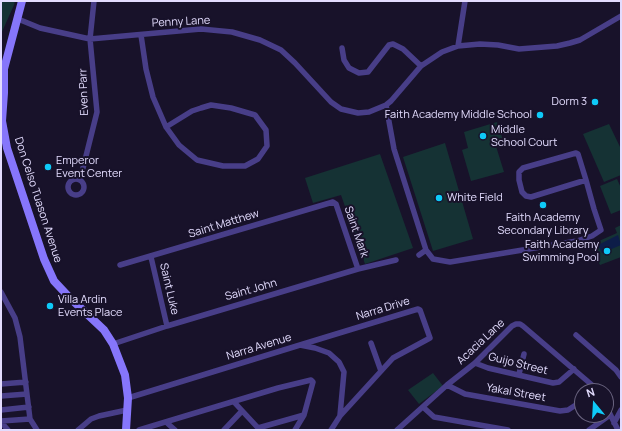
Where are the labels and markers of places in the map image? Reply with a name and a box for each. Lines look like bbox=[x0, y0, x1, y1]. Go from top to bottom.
place label: Dorm 3 bbox=[552, 95, 587, 109]
marker: Dorm 3 bbox=[590, 97, 600, 107]
place label: Faith Academy Middle School bbox=[385, 108, 532, 122]
marker: Faith Academy Middle School bbox=[535, 110, 545, 120]
place label: Middle School Court bbox=[491, 123, 557, 149]
marker: Middle School Court bbox=[478, 131, 488, 141]
place label: Emperor Event Center bbox=[56, 154, 122, 180]
marker: Emperor Event Center bbox=[43, 162, 53, 172]
place label: White Field bbox=[447, 191, 503, 205]
marker: White Field bbox=[434, 193, 444, 203]
marker: Faith Academy Secondary Library bbox=[538, 200, 548, 210]
place label: Faith Academy Secondary Library bbox=[498, 211, 588, 237]
place label: Faith Academy Swimming Pool bbox=[523, 238, 599, 264]
marker: Faith Academy Swimming Pool bbox=[602, 246, 612, 256]
place label: Villa Ardin Events Place bbox=[58, 293, 122, 319]
marker: Villa Ardin Events Place bbox=[45, 301, 55, 311]

